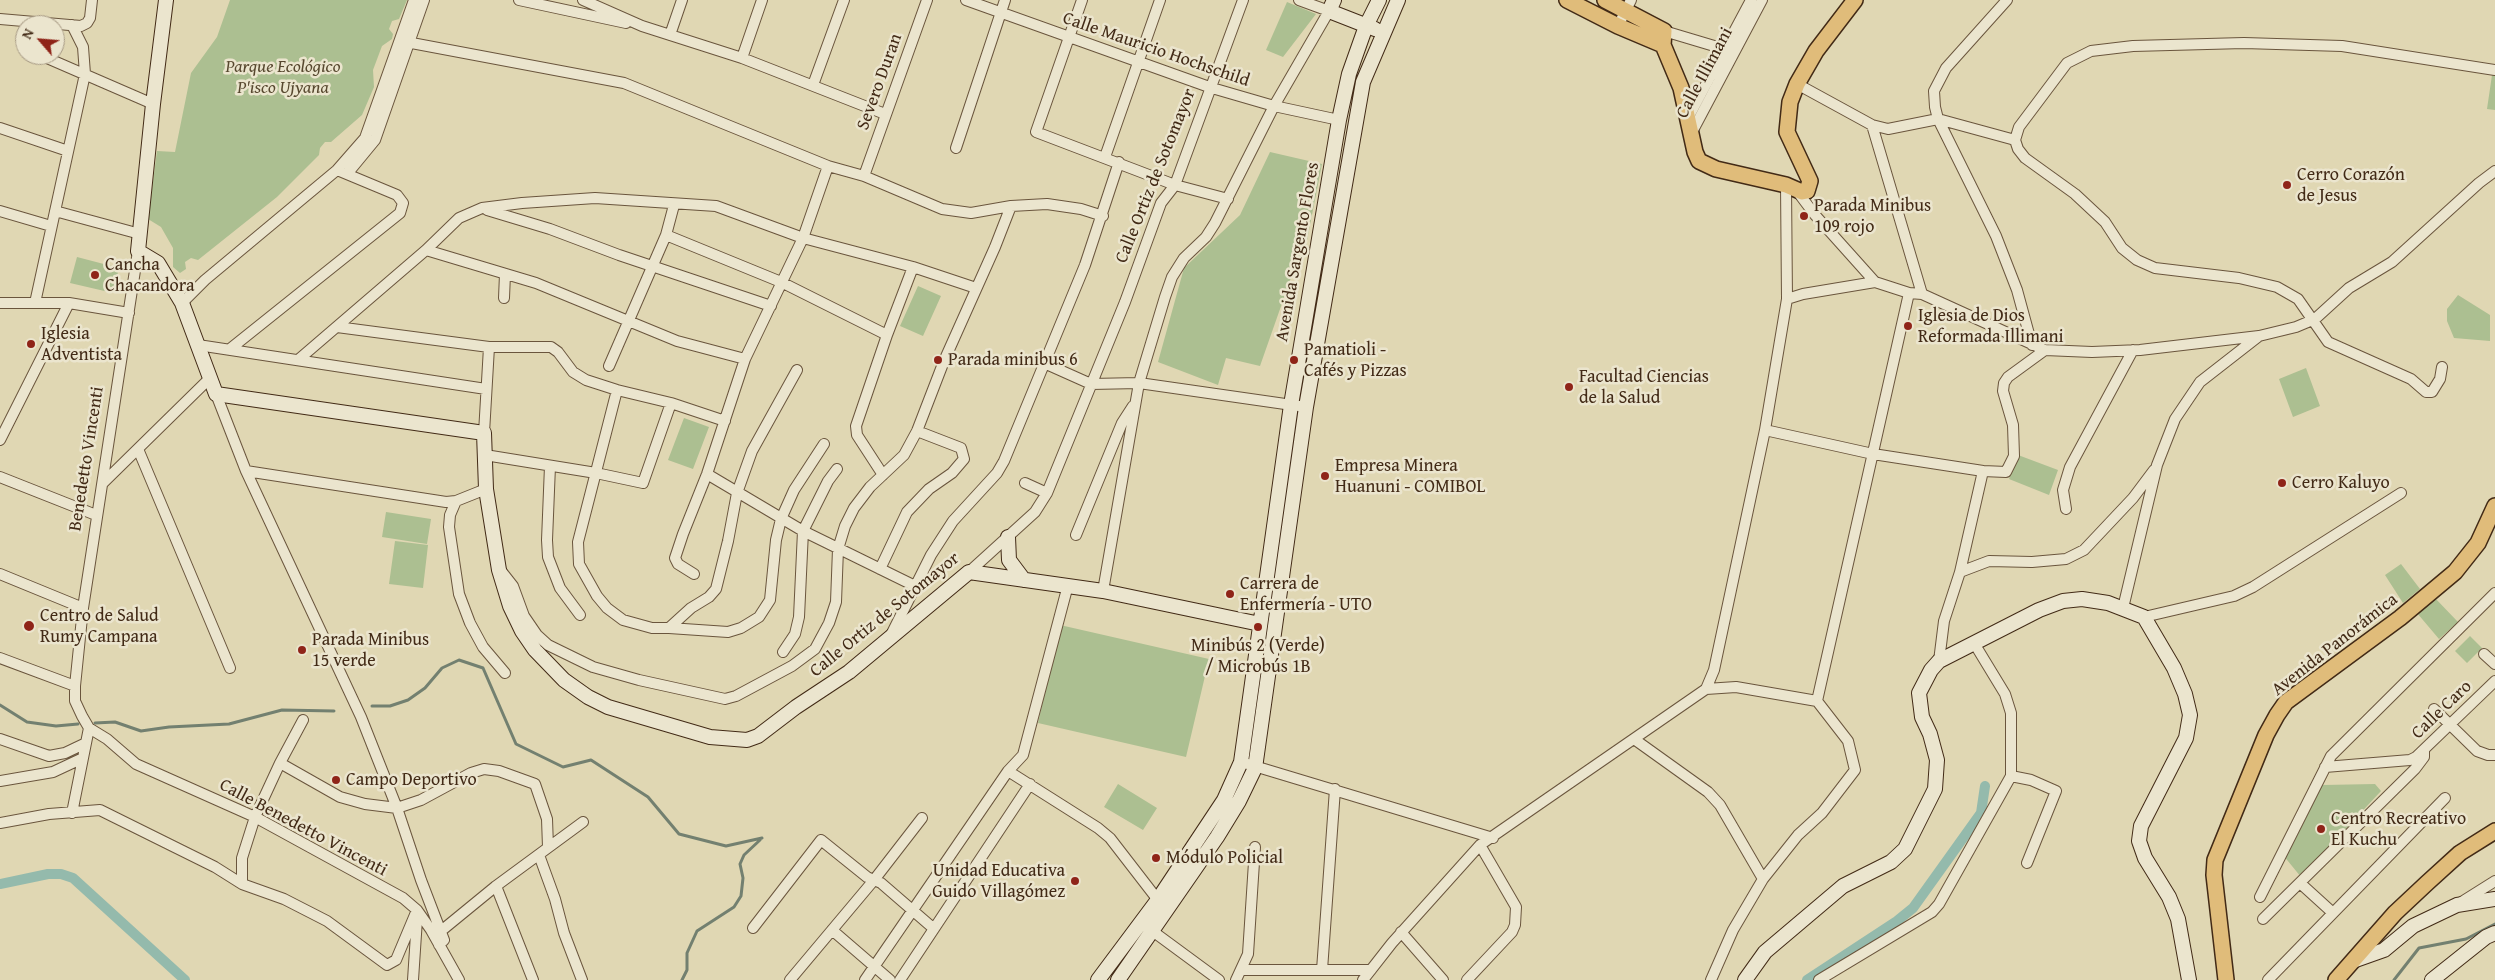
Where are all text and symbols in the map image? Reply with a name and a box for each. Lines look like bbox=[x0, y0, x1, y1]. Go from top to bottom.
street label: Calle Mauricio Hochschild bbox=[1060, 8, 1252, 92]
north arrow bbox=[15, 15, 65, 65]
street label: Calle Illimani bbox=[1672, 24, 1738, 122]
text: N bbox=[16, 25, 39, 42]
street label: Severo Duran bbox=[853, 31, 907, 133]
park label: Parque Ecológico P'isco Ujyana bbox=[226, 56, 340, 98]
street label: Calle Ortiz de Sotomayor bbox=[1111, 86, 1201, 266]
street label: Avenida Sargento Flores bbox=[1272, 161, 1324, 343]
place label: Cerro Corazón de Jesus bbox=[2297, 164, 2405, 206]
marker: Cerro Corazón de Jesus bbox=[2281, 179, 2293, 191]
place label: Parada Minibus 109 rojo bbox=[1814, 195, 1931, 238]
marker: Parada Minibus 109 rojo bbox=[1798, 210, 1810, 222]
place label: Cancha Chacandora bbox=[105, 254, 195, 296]
marker: Cancha Chacandora bbox=[89, 269, 101, 281]
place label: Iglesia de Dios Reformada Illimani bbox=[1918, 305, 2064, 348]
marker: Iglesia de Dios Reformada Illimani bbox=[1902, 320, 1914, 332]
place label: Iglesia Adventista bbox=[41, 323, 122, 366]
marker: Iglesia Adventista bbox=[25, 338, 37, 350]
place label: Pamatioli - Cafés y Pizzas bbox=[1304, 339, 1407, 382]
place label: Parada minibus 6 bbox=[948, 349, 1078, 371]
marker: Parada minibus 6 bbox=[932, 354, 944, 366]
marker: Pamatioli - Cafés y Pizzas bbox=[1288, 354, 1300, 366]
place label: Facultad Ciencias de la Salud bbox=[1579, 366, 1709, 408]
marker: Facultad Ciencias de la Salud bbox=[1563, 381, 1575, 393]
street label: Benedetto Vincenti bbox=[65, 385, 109, 533]
place label: Empresa Minera Huanuni - COMIBOL bbox=[1335, 455, 1485, 498]
marker: Empresa Minera Huanuni - COMIBOL bbox=[1319, 470, 1331, 482]
place label: Cerro Kaluyo bbox=[2292, 472, 2390, 494]
marker: Cerro Kaluyo bbox=[2276, 477, 2288, 489]
street label: Calle Ortiz de Sotomayor bbox=[806, 548, 964, 682]
place label: Carrera de Enfermería - UTO bbox=[1240, 573, 1372, 616]
marker: Carrera de Enfermería - UTO bbox=[1224, 588, 1236, 600]
street label: Avenida Panorámica bbox=[2268, 589, 2402, 701]
place label: Centro de Salud Rumy Campana bbox=[40, 605, 159, 648]
marker: Centro de Salud Rumy Campana bbox=[22, 619, 36, 633]
marker: Minibús 2 (Verde) / Microbús 1B bbox=[1252, 621, 1264, 633]
place label: Parada Minibus 15 verde bbox=[312, 629, 429, 672]
place label: Minibús 2 (Verde) / Microbús 1B bbox=[1191, 635, 1325, 678]
marker: Parada Minibus 15 verde bbox=[296, 644, 308, 656]
street label: Calle Caro bbox=[2407, 676, 2477, 744]
place label: Campo Deportivo bbox=[346, 769, 477, 791]
marker: Campo Deportivo bbox=[330, 774, 342, 786]
street label: Calle Benedetto Vincenti bbox=[215, 775, 391, 881]
place label: Centro Recreativo El Kuchu bbox=[2331, 808, 2466, 851]
marker: Centro Recreativo El Kuchu bbox=[2315, 823, 2327, 835]
place label: Módulo Policial bbox=[1166, 847, 1283, 869]
marker: Módulo Policial bbox=[1150, 852, 1162, 864]
place label: Unidad Educativa Guido Villagómez bbox=[932, 860, 1065, 902]
marker: Unidad Educativa Guido Villagómez bbox=[1069, 875, 1081, 887]

